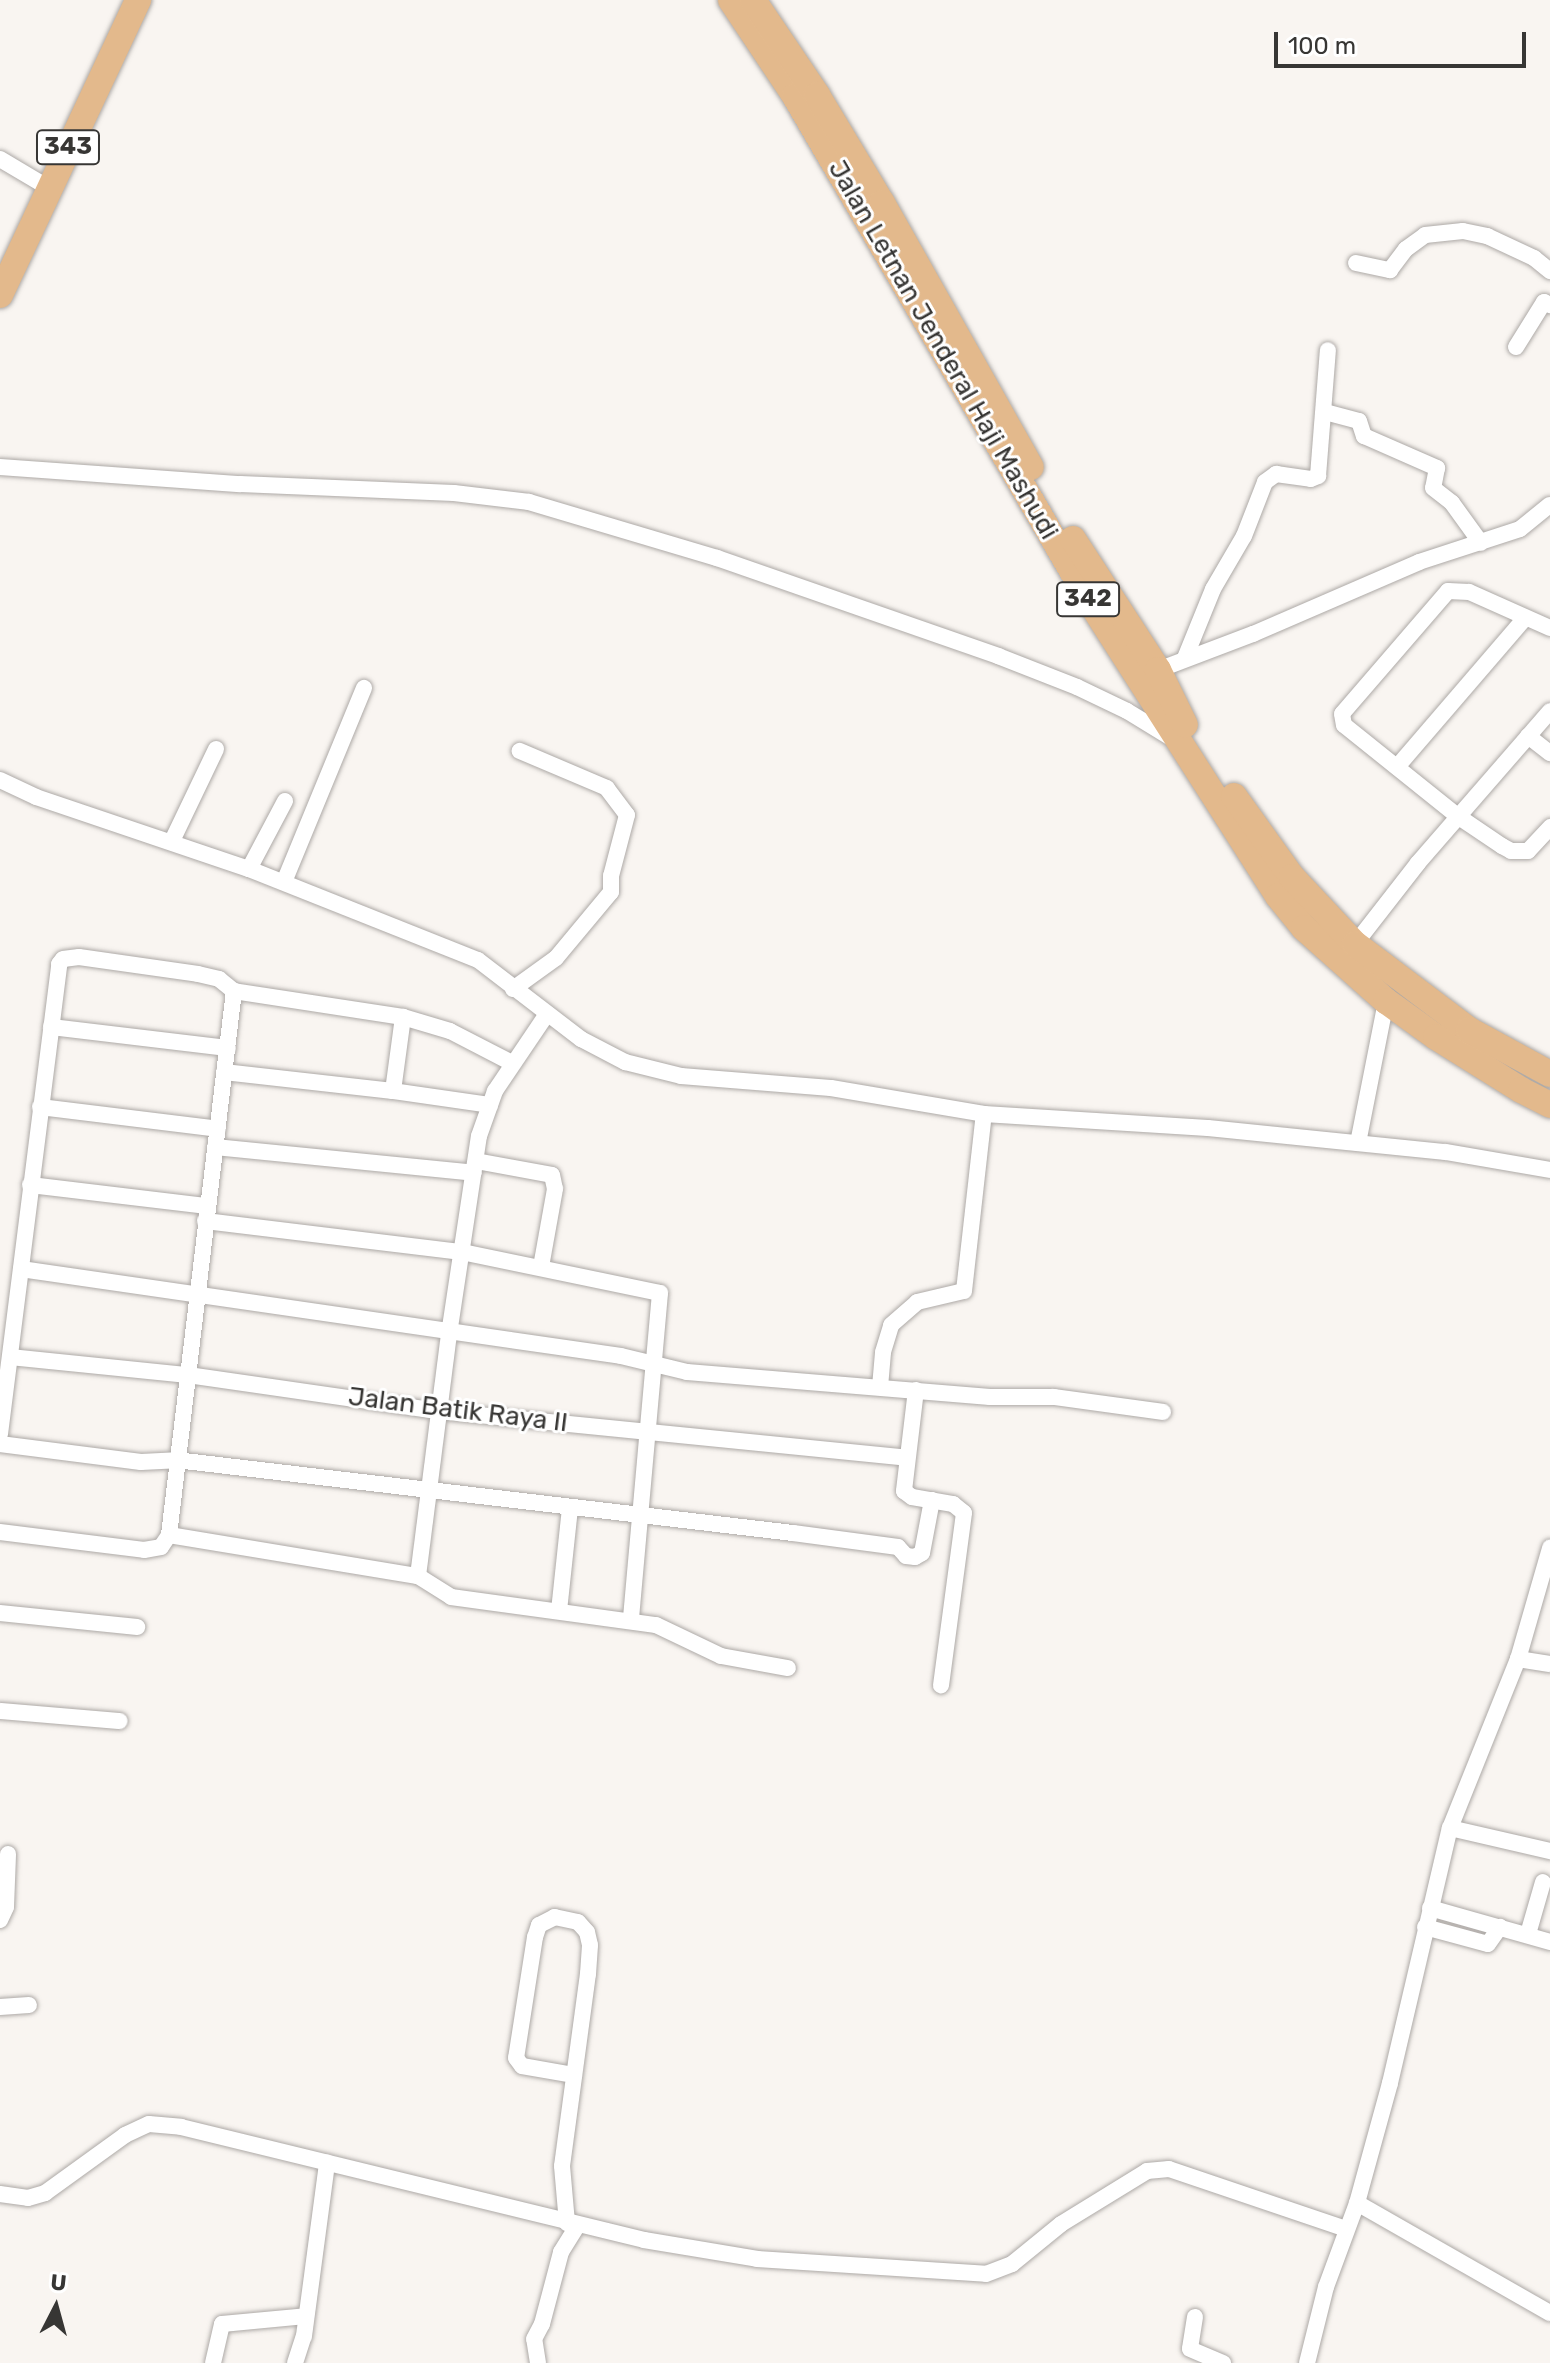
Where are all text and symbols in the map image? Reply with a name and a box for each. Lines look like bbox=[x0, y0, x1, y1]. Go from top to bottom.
scale bar bbox=[1278, 16, 1530, 66]
text: 100 m bbox=[1288, 32, 1356, 60]
road number: 343 bbox=[34, 127, 102, 167]
street label: Jalan Letnan Jenderal Haji Mashudi bbox=[821, 155, 1065, 545]
road number: 342 bbox=[1056, 579, 1120, 619]
street label: Jalan Batik Raya II bbox=[346, 1381, 570, 1439]
north arrow bbox=[16, 2267, 96, 2347]
text: U bbox=[49, 2268, 68, 2297]

